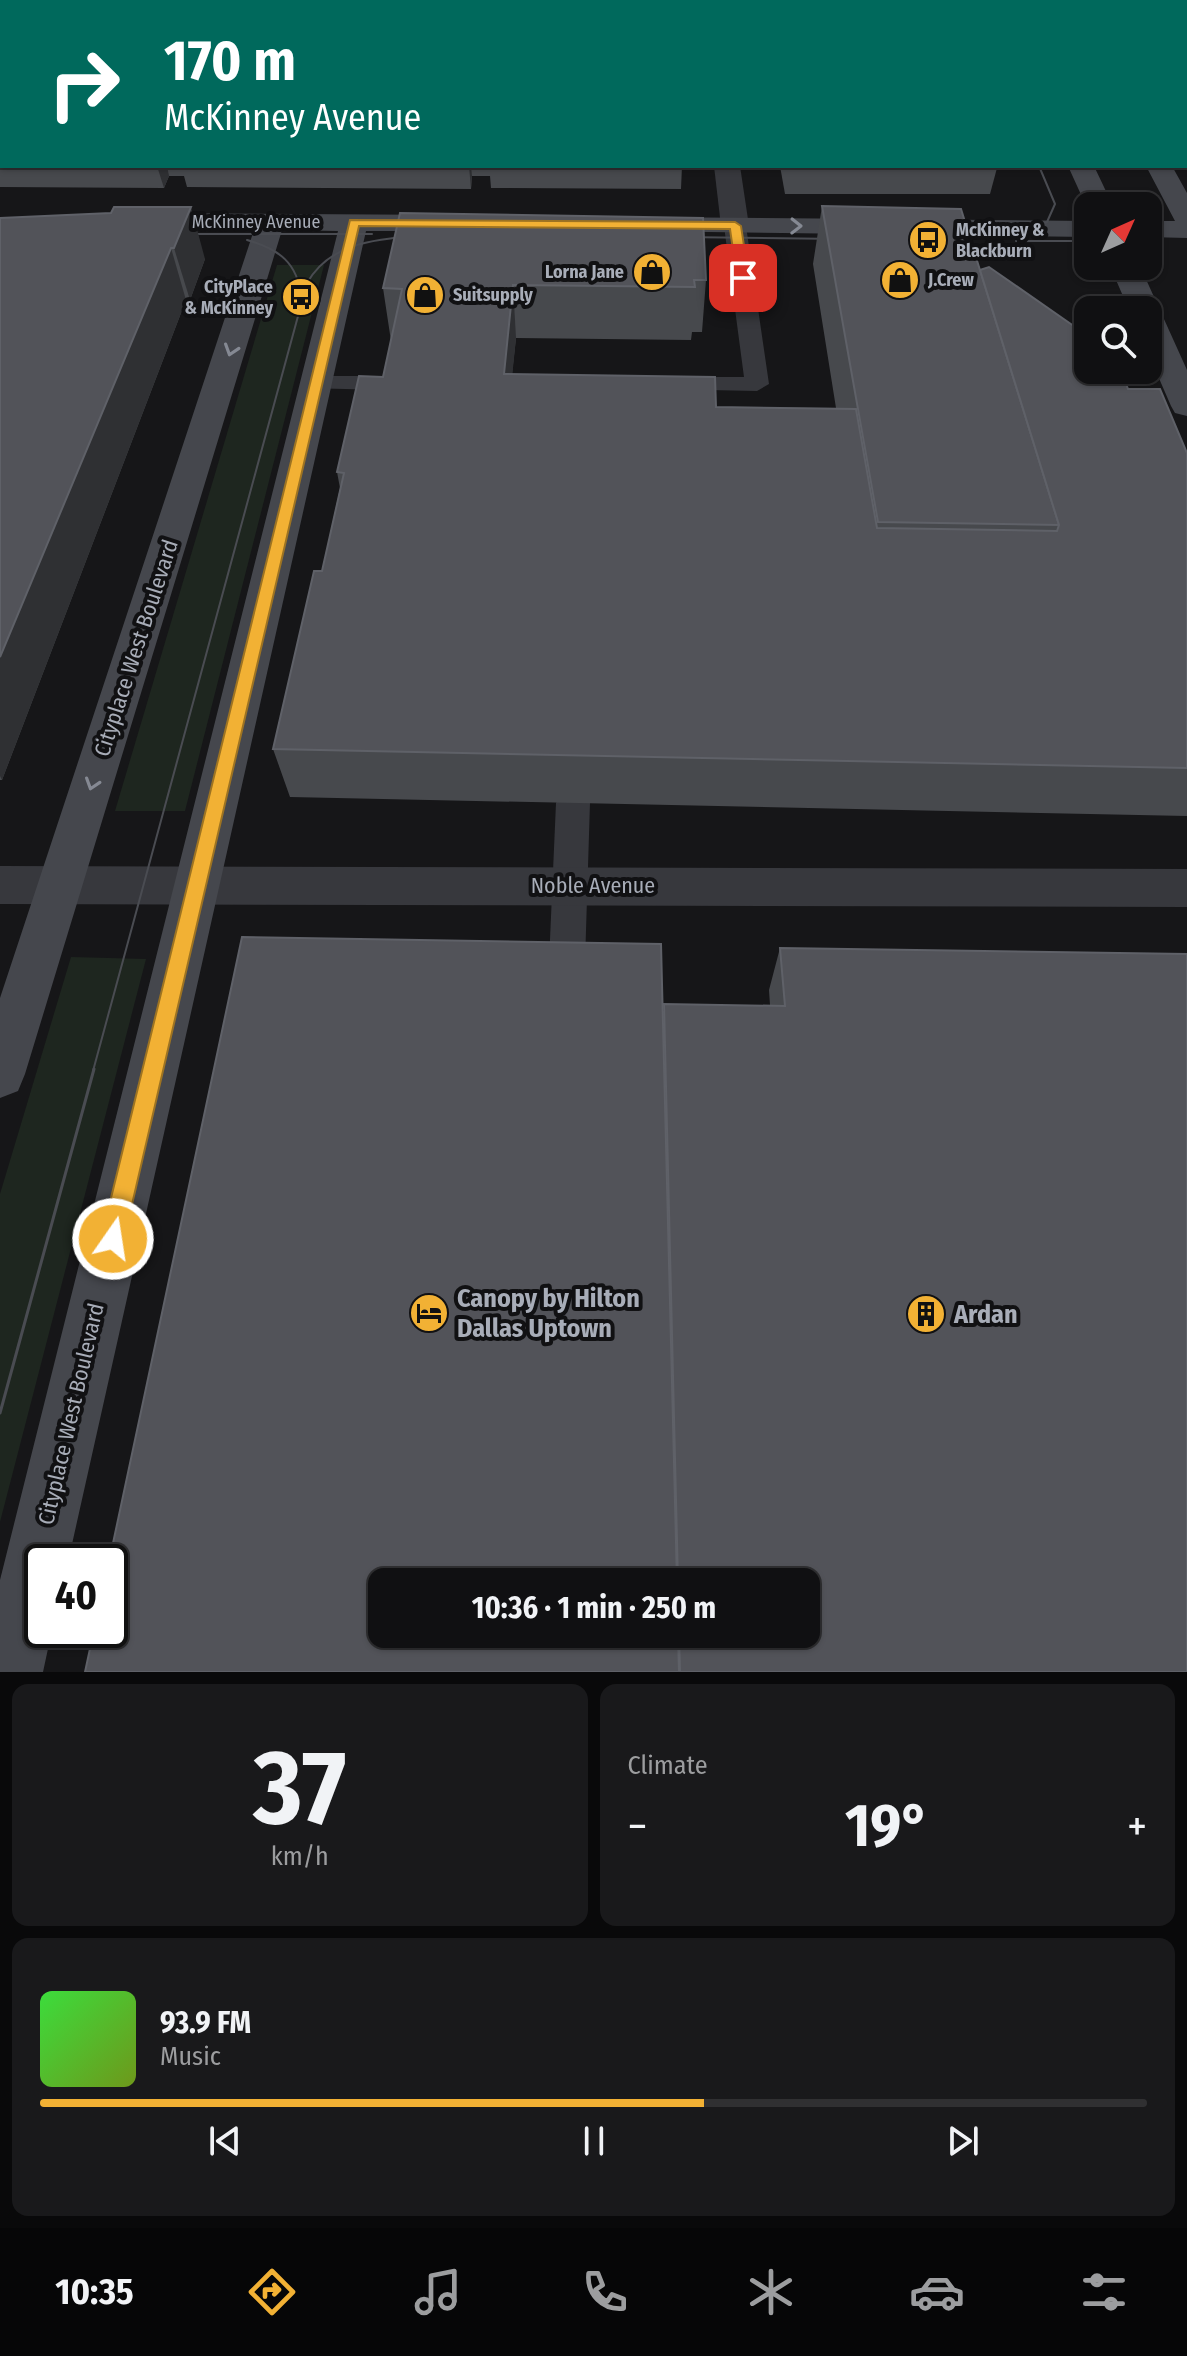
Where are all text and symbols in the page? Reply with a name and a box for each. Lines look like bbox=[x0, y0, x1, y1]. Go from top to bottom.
text: 170 m bbox=[164, 28, 296, 95]
icon: right bbox=[32, 32, 136, 136]
text: McKinney Avenue bbox=[164, 96, 421, 140]
north arrow bbox=[1074, 192, 1162, 280]
map controls bbox=[1074, 192, 1162, 384]
street label: McKinney Avenue bbox=[192, 211, 320, 233]
one-way arrow bbox=[790, 217, 803, 235]
bus stop icon: McKinney & Blackburn bbox=[907, 219, 949, 261]
place label: McKinney & Blackburn bbox=[956, 219, 1045, 262]
pin bbox=[709, 244, 777, 312]
shop icon: Lorna Jane bbox=[631, 251, 673, 293]
icon: arrive bbox=[721, 256, 765, 300]
shop icon: J.Crew bbox=[879, 259, 921, 301]
place label: Lorna Jane bbox=[545, 261, 624, 283]
place label: J.Crew bbox=[927, 269, 974, 291]
shop icon: Suitsupply bbox=[404, 274, 446, 316]
place label: CityPlace & McKinney bbox=[184, 276, 273, 319]
bus stop icon: CityPlace & McKinney bbox=[280, 276, 322, 318]
place label: Suitsupply bbox=[453, 284, 533, 306]
button: search bbox=[1074, 296, 1162, 384]
one-way arrow bbox=[225, 342, 241, 356]
street label: Cityplace West Boulevard bbox=[88, 536, 184, 760]
one-way arrow bbox=[86, 777, 102, 791]
street label: Noble Avenue bbox=[531, 872, 655, 899]
position arrow bbox=[71, 1197, 155, 1281]
place label: Canopy by Hilton Dallas Uptown bbox=[457, 1283, 640, 1344]
hotel icon: Canopy by Hilton Dallas Uptown bbox=[408, 1292, 450, 1334]
building icon: Ardan bbox=[905, 1293, 947, 1335]
place label: Ardan bbox=[953, 1299, 1018, 1330]
street label: Cityplace West Boulevard bbox=[32, 1301, 110, 1527]
speed limit sign: 40 bbox=[24, 1544, 128, 1648]
text: 10:36 · 1 min · 250 m bbox=[472, 1590, 716, 1626]
text: 37 bbox=[253, 1726, 346, 1851]
text: Climate bbox=[628, 1750, 708, 1781]
text: 19° bbox=[845, 1790, 929, 1862]
text: − bbox=[628, 1800, 647, 1853]
text: + bbox=[1127, 1800, 1147, 1853]
text: km/h bbox=[271, 1841, 329, 1872]
text: 93.9 FM bbox=[160, 2005, 251, 2041]
text: Music bbox=[160, 2041, 221, 2072]
icon: previous bbox=[203, 2119, 247, 2163]
icon: pause bbox=[572, 2119, 616, 2163]
icon: next bbox=[941, 2119, 985, 2163]
icon: directions bbox=[244, 2264, 300, 2320]
icon: music bbox=[410, 2264, 466, 2320]
icon: phone bbox=[577, 2264, 633, 2320]
icon: climate bbox=[743, 2264, 799, 2320]
icon: car bbox=[909, 2264, 965, 2320]
icon: filters bbox=[1076, 2264, 1132, 2320]
text: 10:35 bbox=[55, 2270, 134, 2314]

